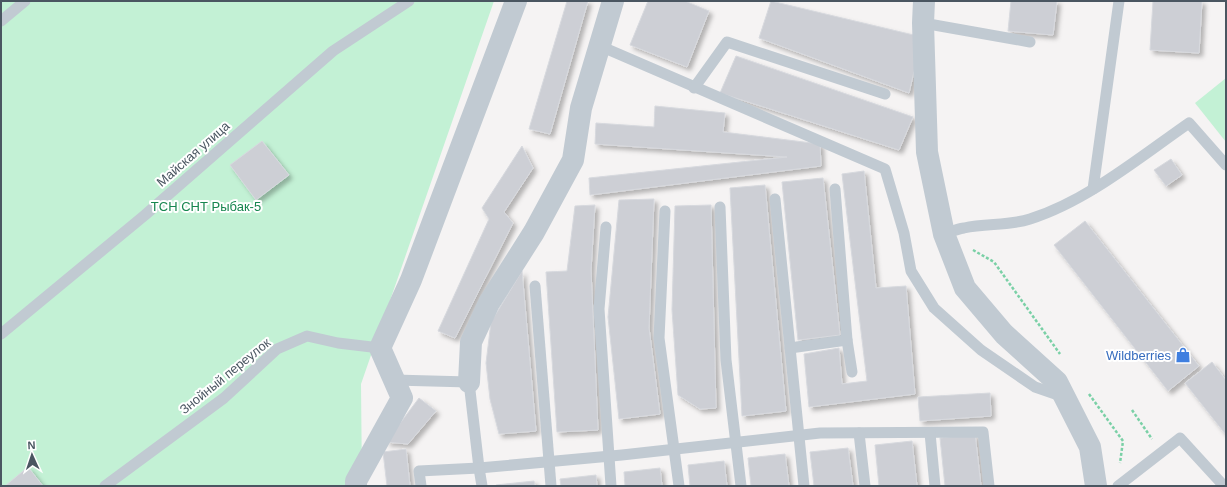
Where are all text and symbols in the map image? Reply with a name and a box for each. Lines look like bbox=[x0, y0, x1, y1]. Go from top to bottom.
street label: Майская улица bbox=[154, 118, 233, 190]
park label: ТСН СНТ Рыбак-5 bbox=[151, 199, 261, 214]
street label: Знойный переулок bbox=[177, 335, 274, 417]
shop icon: Wildberries bbox=[1174, 346, 1192, 364]
place label: Wildberries bbox=[1106, 348, 1171, 363]
north arrow bbox=[12, 435, 52, 475]
text: N bbox=[27, 439, 36, 451]

